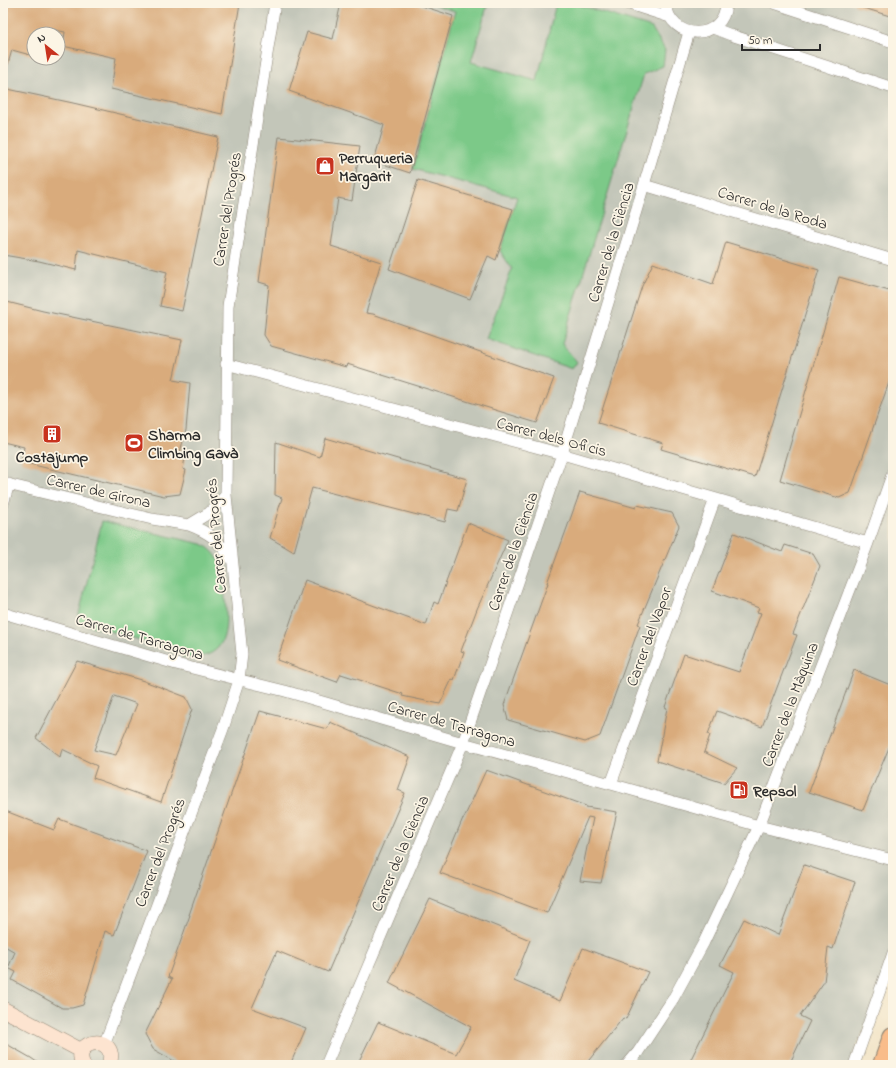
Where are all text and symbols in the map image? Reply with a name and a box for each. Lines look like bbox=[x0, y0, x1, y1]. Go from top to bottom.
north arrow bbox=[26, 26, 66, 66]
scale bar bbox=[742, 26, 820, 52]
text: N bbox=[34, 29, 49, 47]
text: 50 m bbox=[748, 32, 772, 50]
place label: Perruqueria Margarit bbox=[339, 147, 413, 190]
street label: Carrer del Progrés bbox=[207, 150, 249, 268]
shop icon: Perruqueria Margarit bbox=[314, 155, 336, 177]
street label: Carrer de la Ciència bbox=[582, 180, 642, 306]
street label: Carrer de la Roda bbox=[715, 181, 830, 237]
street label: Carrer dels Oficis bbox=[494, 412, 609, 464]
building icon: Costajump bbox=[41, 423, 63, 445]
place label: Sharma Climbing Gavà bbox=[148, 424, 239, 467]
sports icon: Sharma Climbing Gavà bbox=[123, 432, 145, 454]
place label: Costajump bbox=[16, 446, 89, 470]
street label: Carrer de Girona bbox=[44, 468, 153, 516]
street label: Carrer del Progrés bbox=[200, 477, 234, 594]
street label: Carrer de la Ciència bbox=[482, 489, 545, 614]
street label: Carrer del Vapor bbox=[621, 583, 679, 690]
street label: Carrer de Tarragona bbox=[73, 608, 206, 668]
street label: Carrer de la Màquina bbox=[756, 639, 826, 771]
street label: Carrer de Tarragona bbox=[385, 695, 518, 755]
fuel station icon: Repsol bbox=[728, 779, 750, 801]
place label: Repsol bbox=[752, 780, 797, 804]
street label: Carrer de la Ciència bbox=[366, 792, 436, 916]
street label: Carrer del Progrés bbox=[129, 795, 193, 911]

